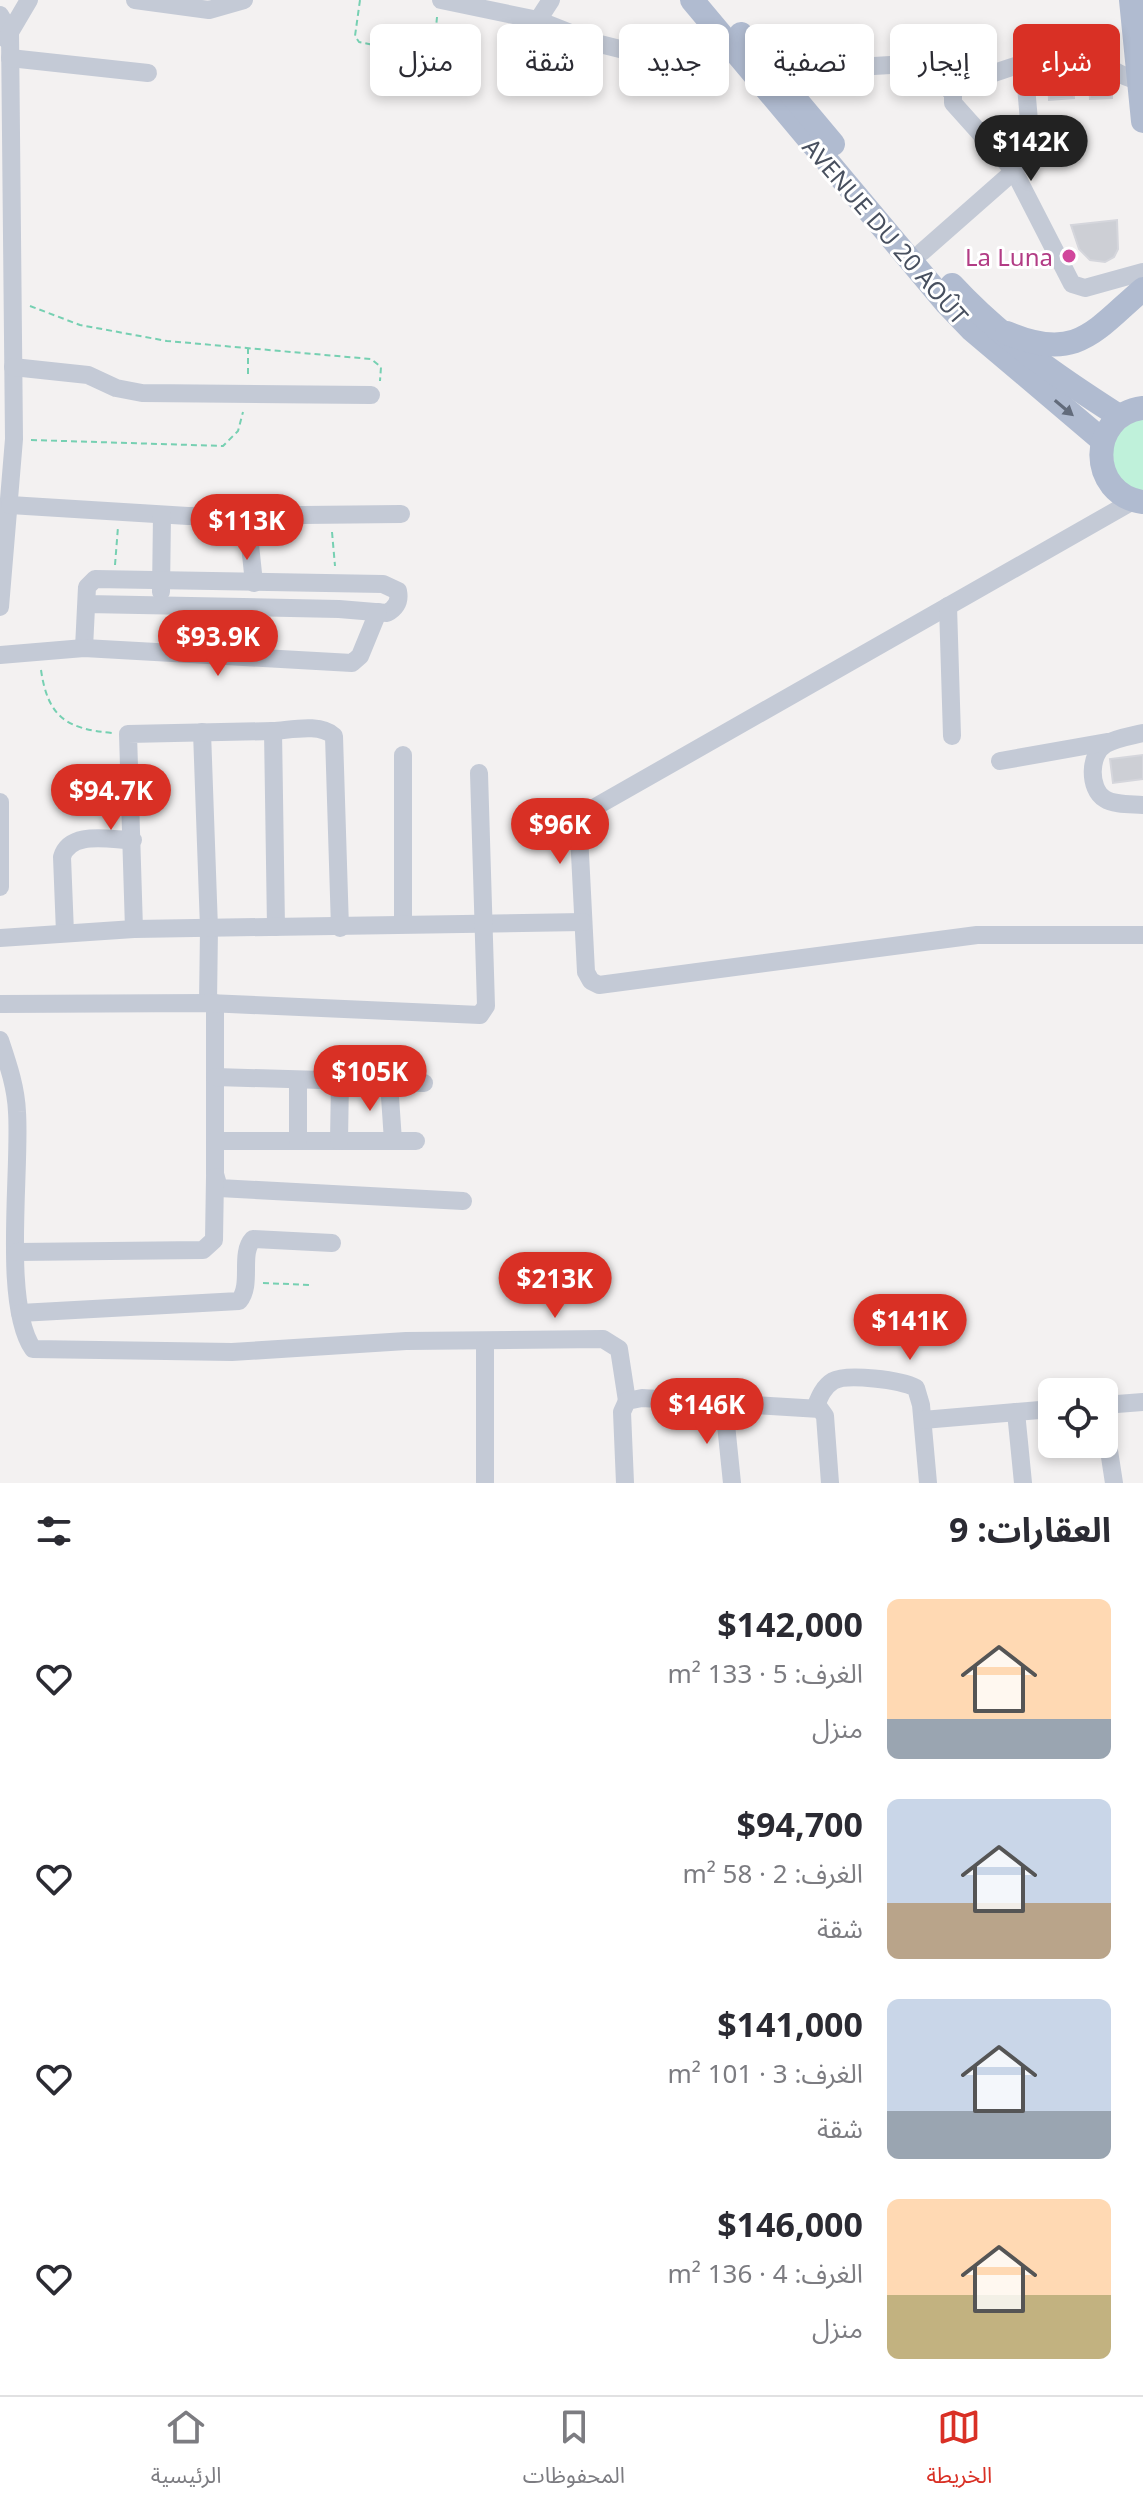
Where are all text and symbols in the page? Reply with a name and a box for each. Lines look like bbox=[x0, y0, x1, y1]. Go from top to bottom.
chip: منزل bbox=[370, 24, 481, 96]
chip: شقة bbox=[497, 24, 603, 96]
chip: جديد bbox=[619, 24, 729, 96]
chip: تصفية bbox=[745, 24, 874, 96]
chip: إيجار bbox=[890, 24, 997, 96]
chip: شراء bbox=[1013, 24, 1120, 96]
pin: $142K bbox=[975, 115, 1087, 183]
text: $142K bbox=[993, 123, 1069, 159]
street label: AVENUE DU 20 AOÛT bbox=[796, 131, 977, 332]
place label: La Luna bbox=[965, 240, 1053, 273]
marker: La Luna bbox=[1060, 247, 1078, 265]
one-way arrow bbox=[1054, 399, 1074, 416]
pin: $113K bbox=[191, 494, 303, 562]
text: $113K bbox=[209, 502, 285, 538]
pin: $93.9K bbox=[153, 610, 283, 678]
text: $93.9K bbox=[176, 618, 260, 654]
pin: $94.7K bbox=[46, 764, 176, 832]
text: $94.7K bbox=[69, 772, 153, 808]
pin: $96K bbox=[513, 798, 607, 866]
text: $96K bbox=[529, 806, 591, 842]
pin: $105K bbox=[314, 1045, 426, 1113]
text: $105K bbox=[332, 1053, 408, 1089]
pin: $213K bbox=[499, 1252, 611, 1320]
text: $213K bbox=[517, 1260, 593, 1296]
pin: $141K bbox=[854, 1294, 966, 1362]
text: $141K bbox=[872, 1302, 948, 1338]
pin: $146K bbox=[651, 1378, 763, 1446]
map controls bbox=[1038, 1378, 1118, 1458]
button: locate bbox=[1038, 1378, 1118, 1458]
text: $146K bbox=[669, 1386, 745, 1422]
text: العقارات: 9 bbox=[949, 1506, 1111, 1552]
icon: filters bbox=[32, 1509, 76, 1553]
text: $142,000 bbox=[717, 1601, 863, 1647]
icon: home bbox=[951, 1631, 1047, 1727]
text: الغرف: 5 · 133 m² bbox=[668, 1655, 863, 1691]
icon: heart bbox=[32, 1657, 76, 1701]
text: منزل bbox=[812, 1710, 863, 1746]
text: $94,700 bbox=[737, 1801, 863, 1847]
icon: home bbox=[951, 1831, 1047, 1927]
text: الغرف: 2 · 58 m² bbox=[682, 1855, 863, 1891]
icon: heart bbox=[32, 1857, 76, 1901]
text: شقة bbox=[817, 1910, 863, 1946]
text: $141,000 bbox=[717, 2001, 863, 2047]
icon: home bbox=[951, 2031, 1047, 2127]
text: الغرف: 3 · 101 m² bbox=[668, 2055, 863, 2091]
icon: heart bbox=[32, 2057, 76, 2101]
text: شقة bbox=[817, 2110, 863, 2146]
text: $146,000 bbox=[717, 2201, 863, 2247]
icon: home bbox=[951, 2231, 1047, 2327]
text: الغرف: 4 · 136 m² bbox=[668, 2255, 863, 2291]
icon: heart bbox=[32, 2257, 76, 2301]
text: منزل bbox=[812, 2310, 863, 2346]
tab: الرئيسية bbox=[151, 2405, 221, 2499]
tab: المحفوظات bbox=[523, 2405, 625, 2499]
tab: الخريطة bbox=[926, 2405, 992, 2499]

